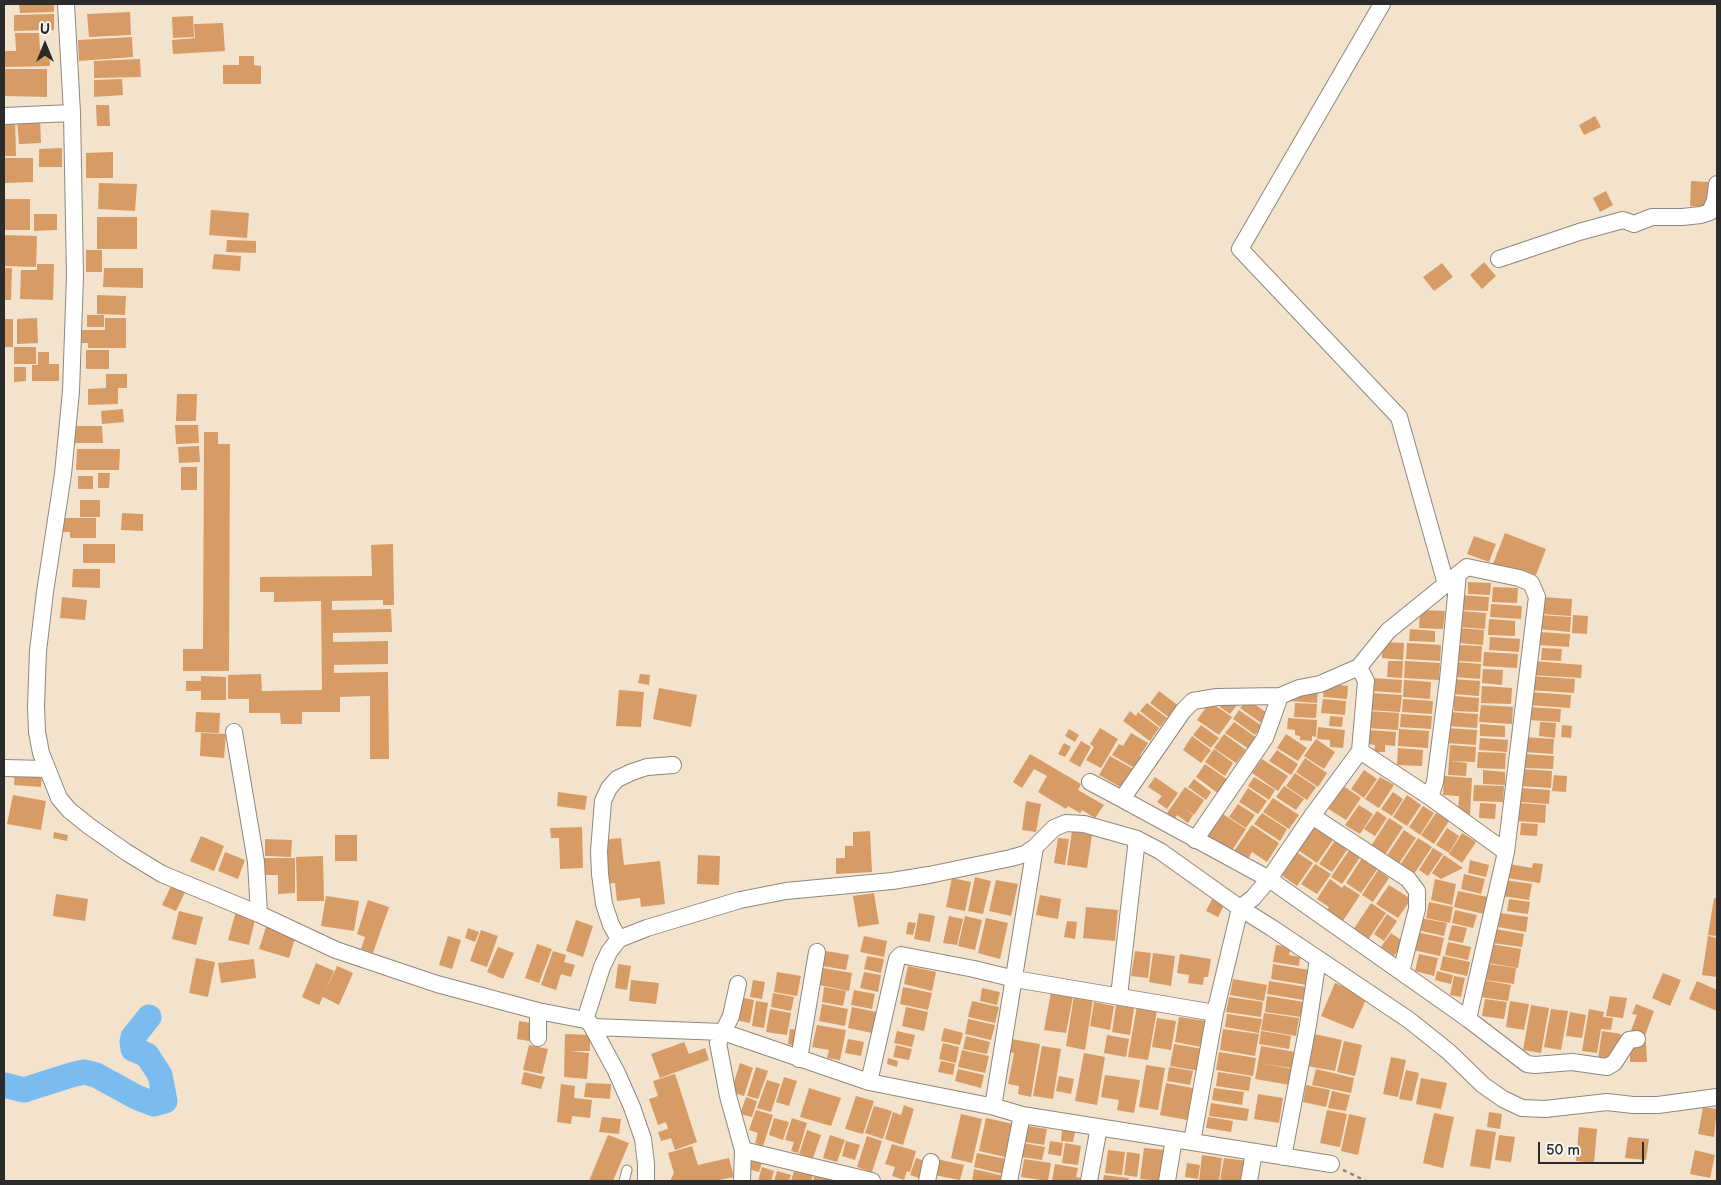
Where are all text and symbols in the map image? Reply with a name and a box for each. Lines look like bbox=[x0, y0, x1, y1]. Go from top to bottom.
north arrow bbox=[20, 20, 70, 70]
text: U bbox=[40, 21, 50, 38]
scale bar bbox=[1541, 1132, 1647, 1164]
text: 50 m bbox=[1546, 1141, 1580, 1160]

